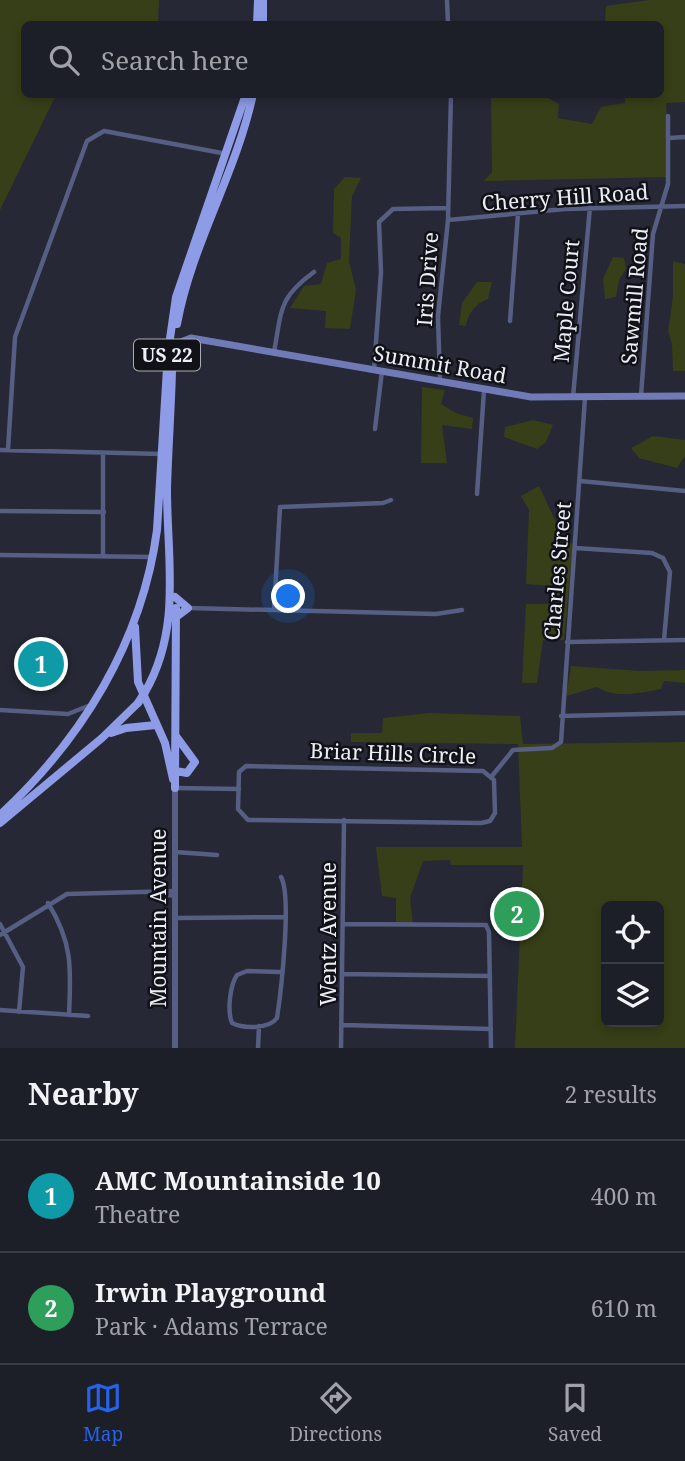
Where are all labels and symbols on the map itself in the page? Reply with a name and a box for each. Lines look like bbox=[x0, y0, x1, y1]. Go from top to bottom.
street label: Cherry Hill Road bbox=[481, 177, 649, 217]
street label: Sawmill Road bbox=[614, 226, 654, 365]
street label: Iris Drive bbox=[410, 231, 444, 327]
street label: Maple Court bbox=[547, 238, 585, 364]
street label: Summit Road bbox=[371, 339, 509, 389]
road number: US 22 bbox=[134, 340, 200, 370]
street label: Charles Street bbox=[537, 500, 577, 642]
your location bbox=[271, 579, 305, 613]
pin: 1 bbox=[18, 638, 64, 690]
street label: Briar Hills Circle bbox=[309, 736, 477, 770]
street label: Mountain Avenue bbox=[144, 829, 172, 1007]
street label: Wentz Avenue bbox=[314, 862, 342, 1006]
pin: 2 bbox=[494, 888, 540, 940]

